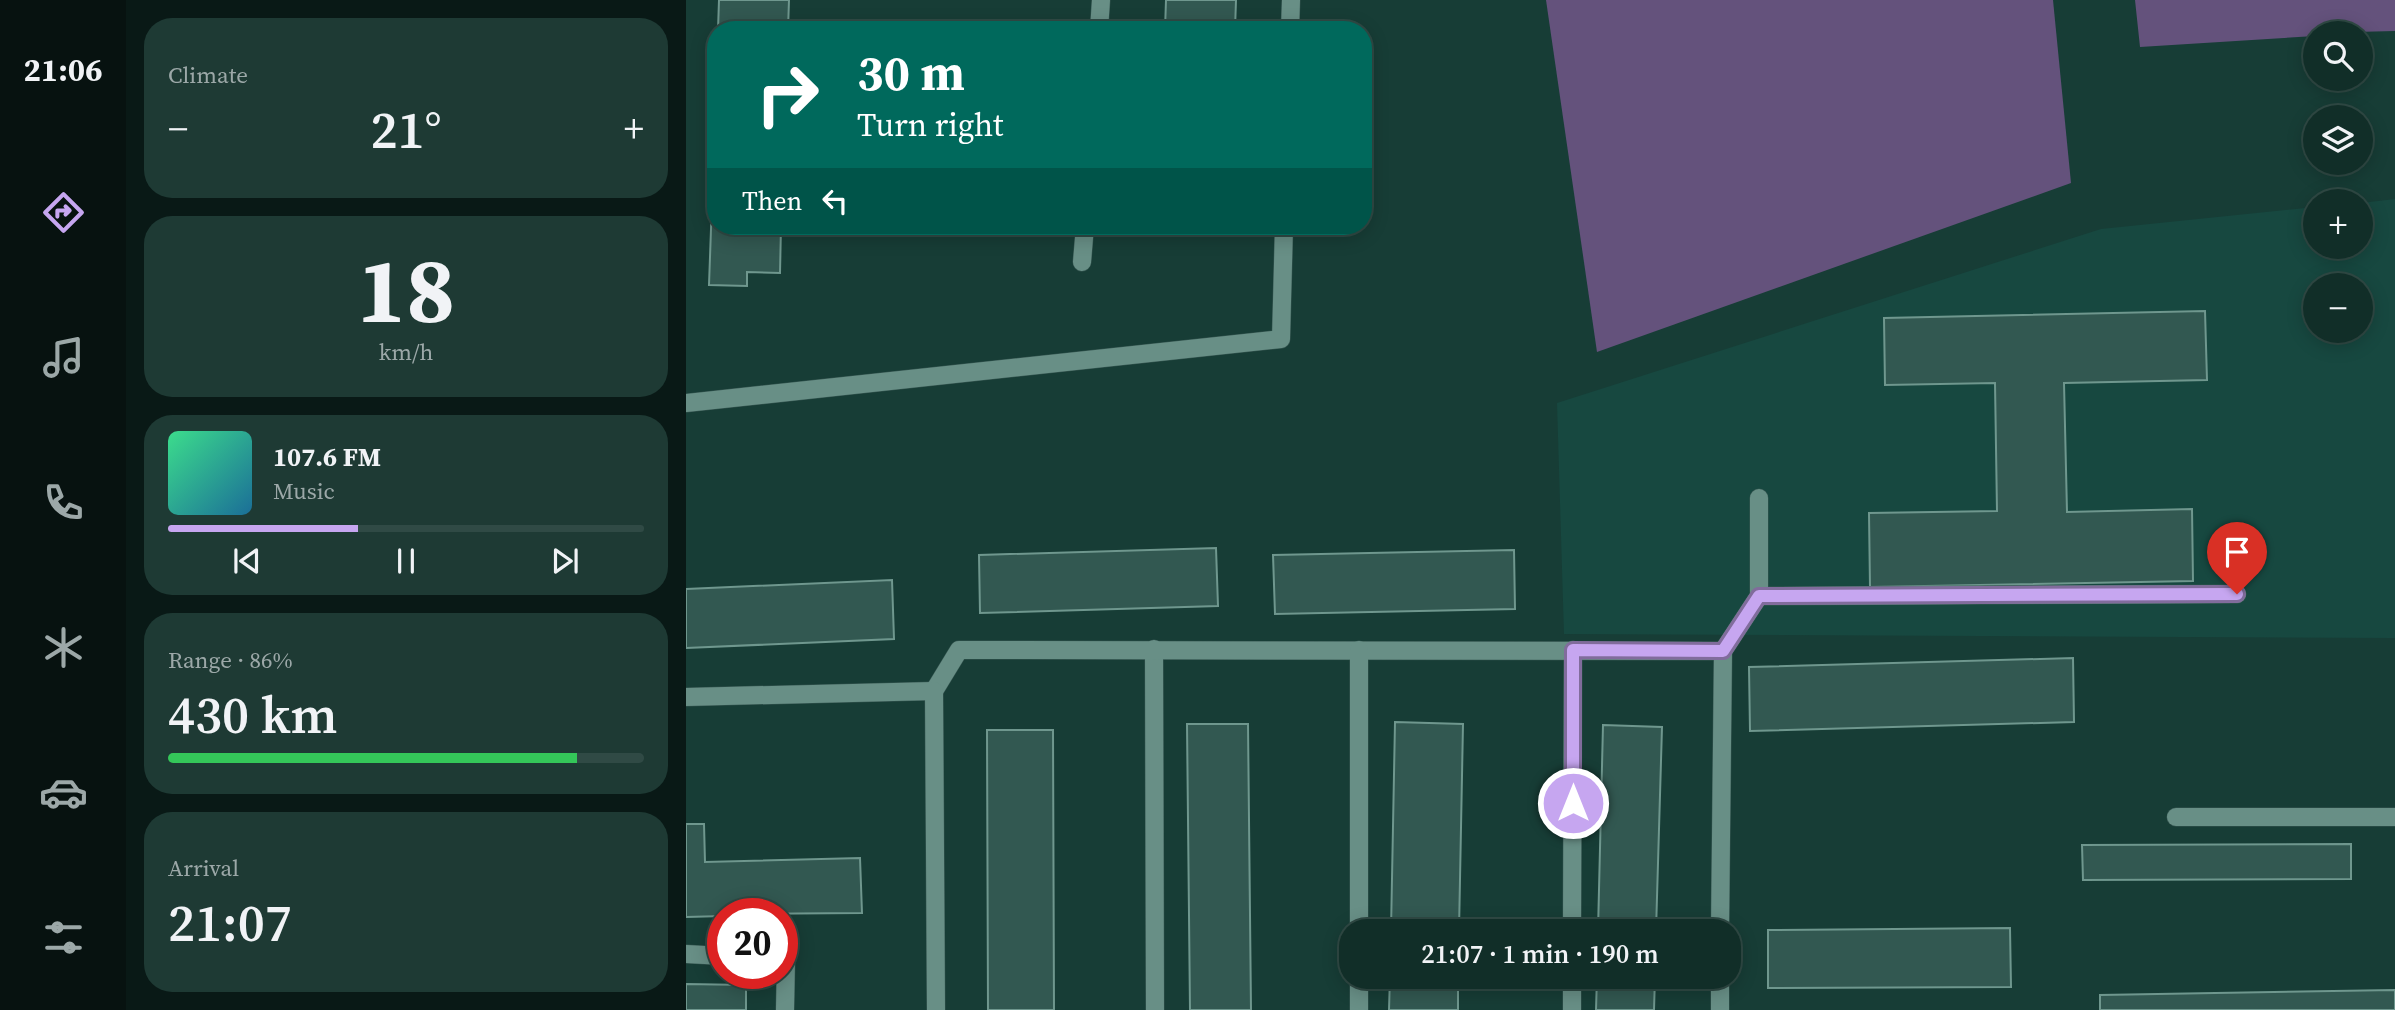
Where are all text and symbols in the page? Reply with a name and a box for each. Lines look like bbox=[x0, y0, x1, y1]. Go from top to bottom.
map controls bbox=[2303, 21, 2373, 343]
button: search bbox=[2303, 21, 2373, 91]
text: 30 m bbox=[857, 39, 965, 106]
text: 21:06 bbox=[24, 48, 102, 92]
icon: right bbox=[742, 49, 833, 140]
text: Climate bbox=[168, 59, 248, 91]
text: 21° bbox=[370, 94, 442, 165]
text: − bbox=[168, 103, 188, 155]
text: + bbox=[624, 103, 644, 155]
text: Turn right bbox=[857, 103, 1003, 147]
button: layers bbox=[2303, 105, 2373, 175]
icon: left bbox=[816, 182, 854, 220]
text: Then bbox=[742, 183, 802, 219]
icon: directions bbox=[39, 188, 88, 237]
button: + bbox=[2303, 189, 2373, 259]
text: 18 bbox=[357, 228, 455, 352]
button: − bbox=[2303, 273, 2373, 343]
icon: music bbox=[39, 333, 88, 382]
text: km/h bbox=[379, 336, 433, 368]
text: 107.6 FM bbox=[273, 439, 381, 475]
text: Music bbox=[273, 475, 335, 507]
icon: phone bbox=[39, 478, 88, 527]
pin bbox=[2207, 522, 2267, 594]
icon: arrive bbox=[2218, 533, 2256, 571]
icon: previous bbox=[228, 542, 266, 580]
icon: pause bbox=[387, 542, 425, 580]
icon: next bbox=[546, 542, 584, 580]
icon: climate bbox=[39, 623, 88, 672]
text: Range · 86% bbox=[168, 644, 293, 676]
text: 430 km bbox=[168, 679, 337, 750]
position arrow bbox=[1536, 766, 1610, 840]
icon: car bbox=[39, 768, 88, 817]
text: Arrival bbox=[168, 852, 239, 884]
text: 21:07 bbox=[168, 887, 292, 958]
speed limit sign: 20 bbox=[707, 898, 798, 989]
icon: filters bbox=[39, 913, 88, 962]
text: 21:07 · 1 min · 190 m bbox=[1421, 936, 1659, 972]

